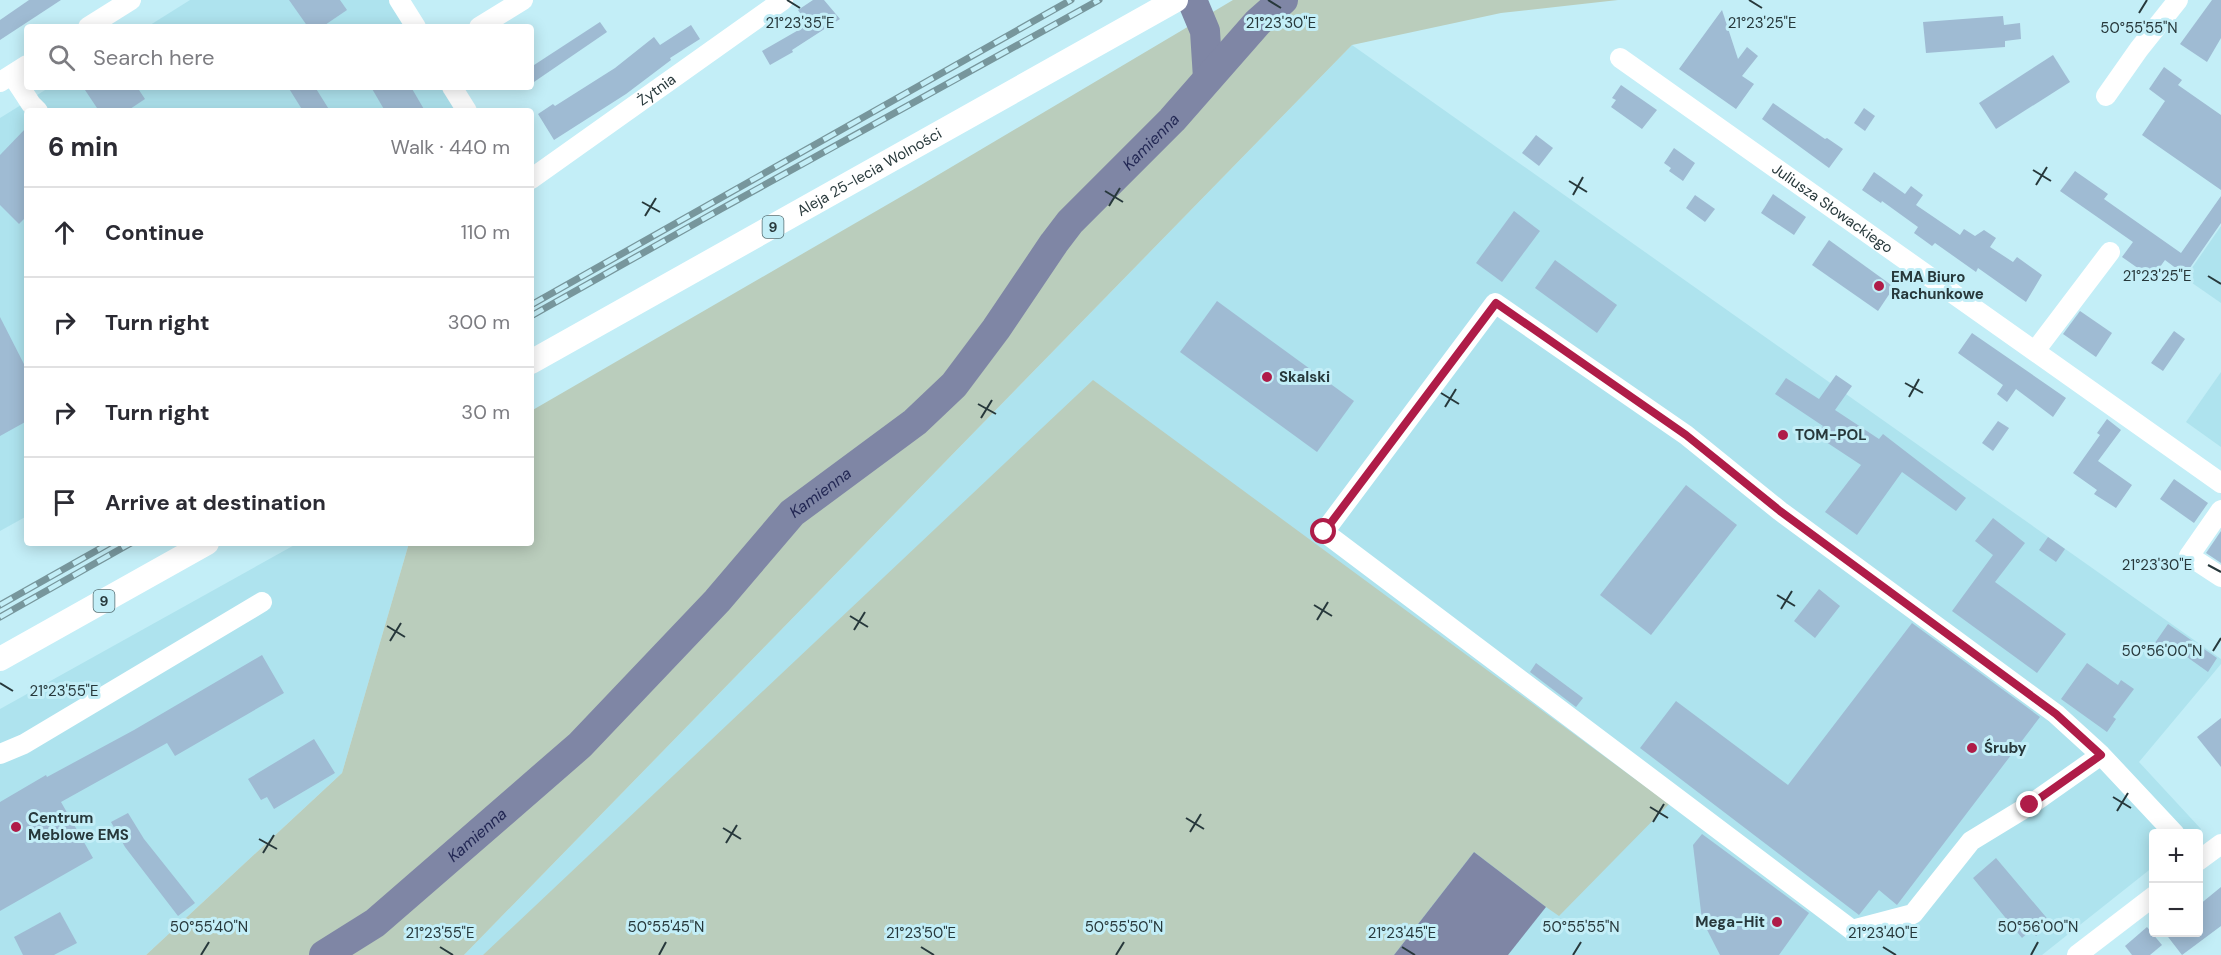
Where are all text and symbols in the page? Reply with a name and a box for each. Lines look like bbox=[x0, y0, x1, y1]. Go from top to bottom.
text: 21°23'35"E bbox=[766, 13, 834, 33]
text: 21°23'30"E bbox=[1246, 13, 1316, 33]
text: 21°23'25"E bbox=[1728, 13, 1796, 33]
text: 50°55'55"N bbox=[2100, 18, 2178, 38]
search box bbox=[24, 24, 534, 90]
icon: search bbox=[45, 41, 78, 74]
text: Search here bbox=[93, 43, 214, 72]
street label: Żytnia bbox=[633, 69, 680, 110]
water label: Kamienna bbox=[1118, 109, 1184, 175]
street label: Aleja 25-lecia Wolności bbox=[793, 123, 945, 221]
text: 6 min bbox=[48, 130, 118, 164]
text: Walk · 440 m bbox=[391, 134, 510, 160]
street label: Juliusza Słowackiego bbox=[1768, 158, 1897, 258]
icon: ahead bbox=[48, 216, 81, 249]
road number: 9 bbox=[762, 216, 784, 238]
text: Continue bbox=[105, 218, 204, 247]
text: 110 m bbox=[461, 219, 510, 245]
text: 21°23'25"E bbox=[2123, 266, 2191, 286]
place label: EMA Biuro Rachunkowe bbox=[1891, 267, 1984, 304]
marker: EMA Biuro Rachunkowe bbox=[1872, 279, 1886, 293]
icon: right bbox=[48, 306, 81, 339]
text: Turn right bbox=[105, 308, 210, 337]
text: 300 m bbox=[448, 309, 510, 335]
place label: Skalski bbox=[1279, 367, 1330, 387]
marker: Skalski bbox=[1260, 370, 1274, 384]
icon: right bbox=[48, 396, 81, 429]
text: Turn right bbox=[105, 398, 210, 427]
text: 30 m bbox=[461, 399, 510, 425]
place label: TOM-POL bbox=[1795, 425, 1867, 445]
marker: TOM-POL bbox=[1776, 428, 1790, 442]
water label: Kamienna bbox=[785, 463, 856, 523]
icon: arrive bbox=[48, 486, 81, 519]
text: Arrive at destination bbox=[105, 488, 326, 517]
route start bbox=[1310, 518, 1336, 544]
text: 21°23'30"E bbox=[2122, 555, 2192, 575]
road number: 9 bbox=[94, 590, 114, 612]
text: 50°56'00"N bbox=[2122, 641, 2202, 661]
text: 21°23'55"E bbox=[30, 681, 98, 701]
place label: Śruby bbox=[1984, 738, 2027, 758]
marker: Śruby bbox=[1965, 741, 1979, 755]
route end bbox=[2016, 791, 2042, 817]
water label: Kamienna bbox=[443, 803, 511, 867]
place label: Centrum Meblowe EMS bbox=[28, 808, 129, 845]
marker: Centrum Meblowe EMS bbox=[9, 820, 23, 834]
map controls bbox=[2149, 829, 2203, 937]
button: + bbox=[2149, 829, 2203, 883]
button: − bbox=[2149, 883, 2203, 937]
place label: Mega-Hit bbox=[1695, 912, 1765, 932]
marker: Mega-Hit bbox=[1770, 915, 1784, 929]
text: 50°55'40"N bbox=[170, 917, 248, 937]
text: 50°55'45"N bbox=[628, 917, 704, 937]
text: 50°55'50"N bbox=[1085, 917, 1163, 937]
text: 50°55'55"N bbox=[1542, 917, 1620, 937]
text: 50°56'00"N bbox=[1998, 917, 2078, 937]
text: 21°23'55"E bbox=[406, 923, 474, 943]
text: 21°23'50"E bbox=[886, 923, 956, 943]
text: 21°23'45"E bbox=[1368, 923, 1436, 943]
text: 21°23'40"E bbox=[1848, 923, 1918, 943]

